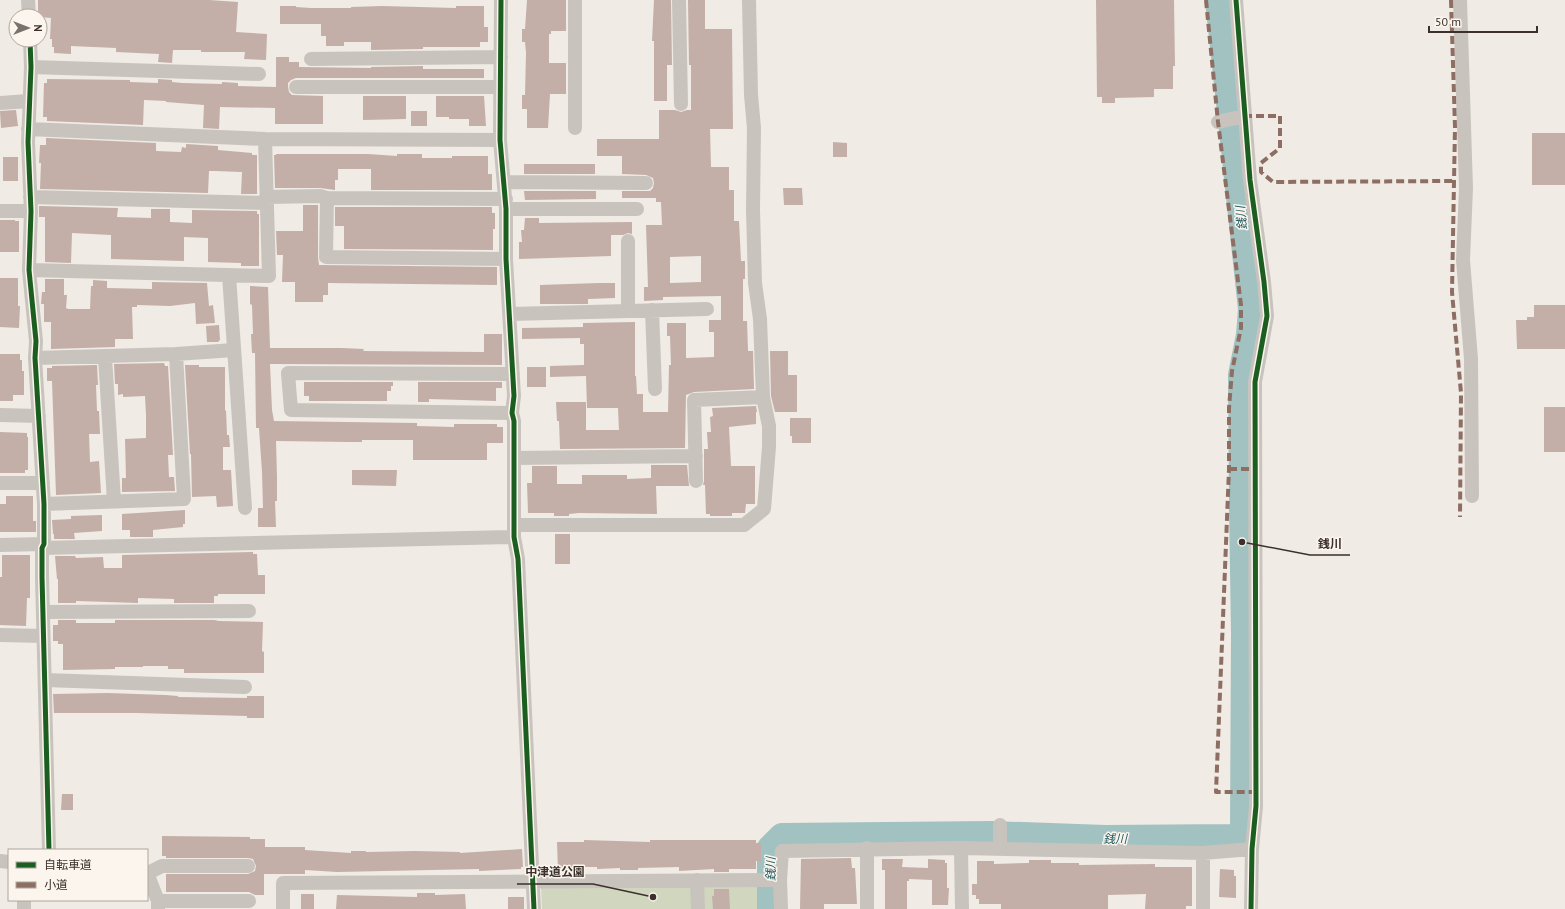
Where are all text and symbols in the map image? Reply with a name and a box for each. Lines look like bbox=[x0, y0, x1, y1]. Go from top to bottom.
north arrow bbox=[8, 8, 48, 48]
scale bar bbox=[1429, 8, 1537, 34]
text: 50 m bbox=[1435, 14, 1461, 29]
text: N bbox=[31, 24, 45, 32]
water label: 銭川 bbox=[1232, 203, 1250, 231]
callout: 銭川 bbox=[1310, 531, 1350, 555]
text: 銭川 bbox=[1317, 536, 1342, 551]
water label: 銭川 bbox=[1103, 831, 1129, 846]
legend bbox=[8, 849, 148, 901]
water label: 銭川 bbox=[763, 855, 778, 881]
text: 自転車道 bbox=[44, 857, 92, 872]
callout: 中津道公園 bbox=[517, 860, 593, 884]
text: 中津道公園 bbox=[525, 864, 585, 879]
text: 小道 bbox=[44, 877, 68, 892]

